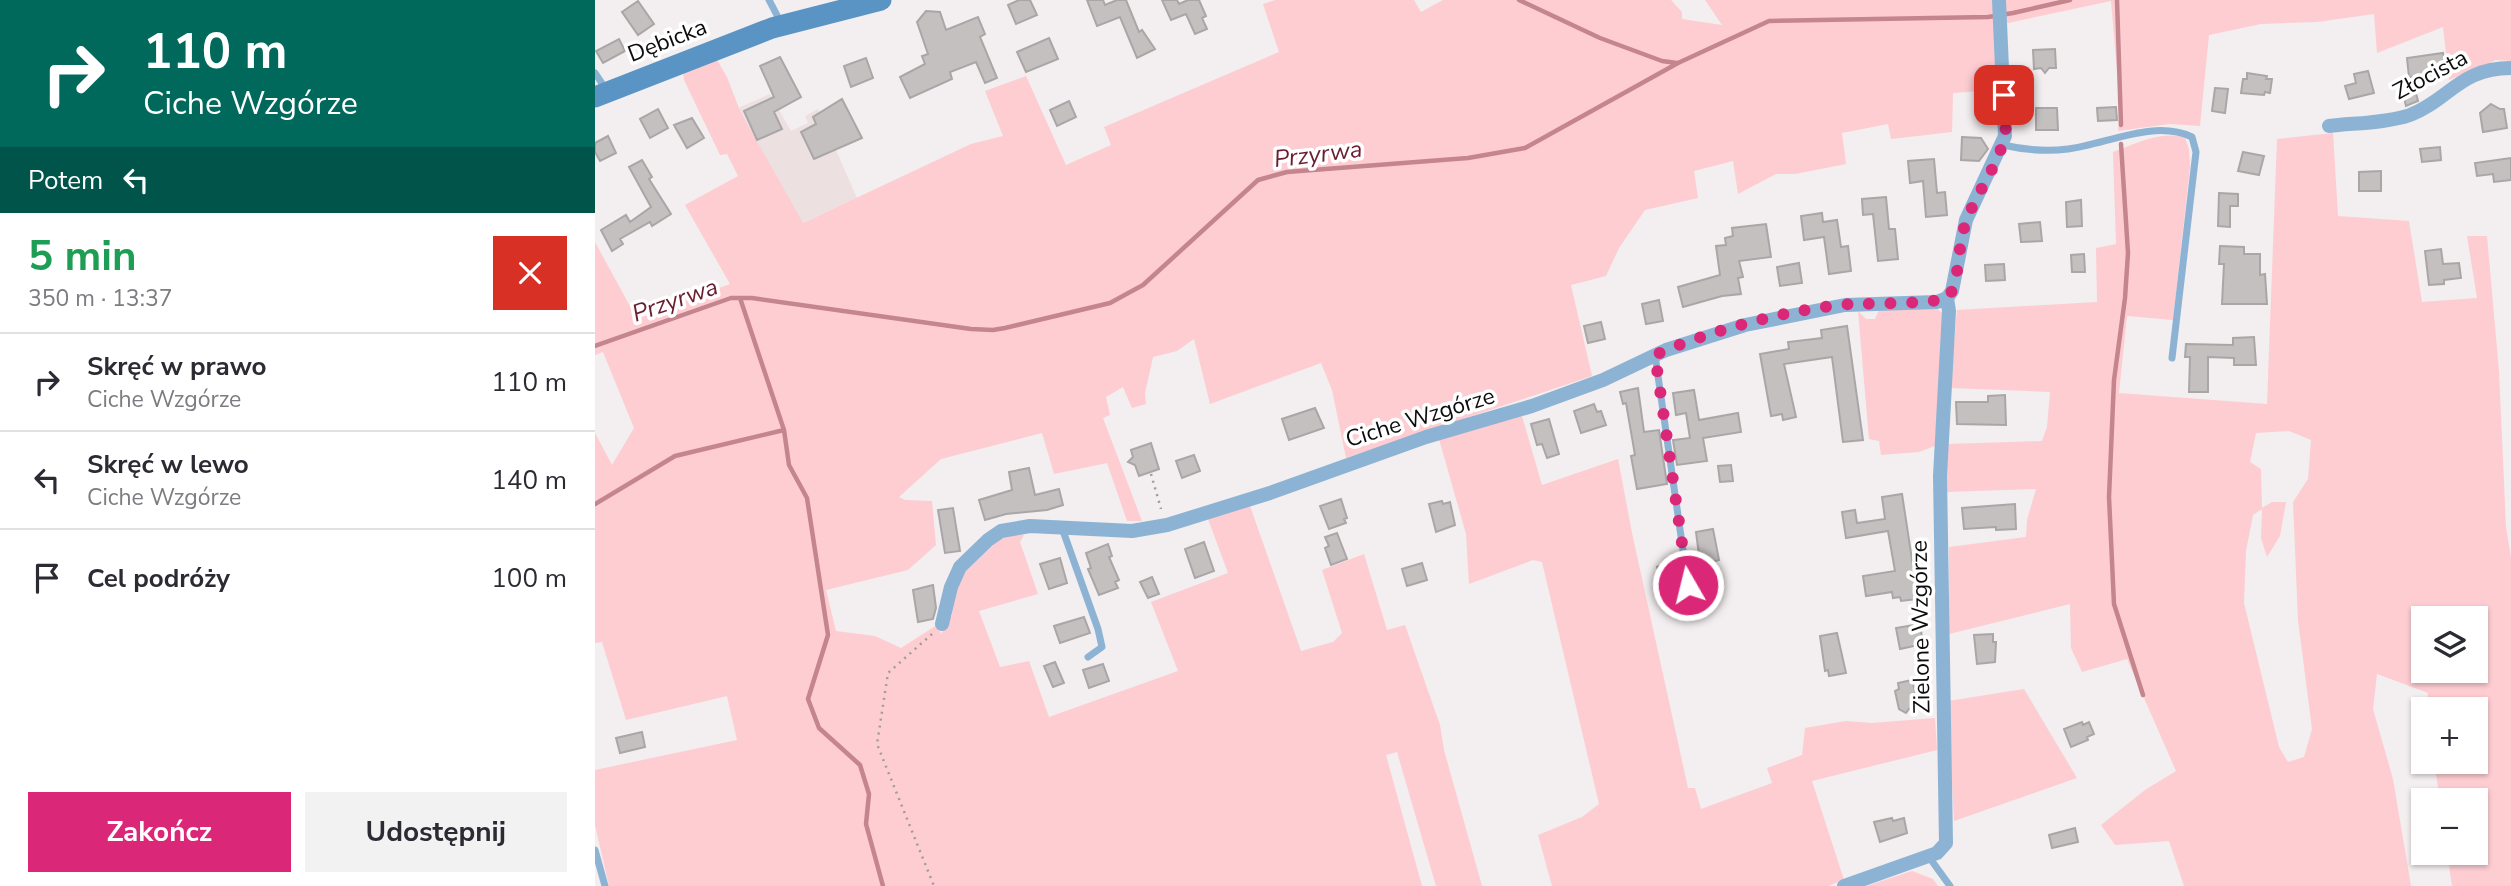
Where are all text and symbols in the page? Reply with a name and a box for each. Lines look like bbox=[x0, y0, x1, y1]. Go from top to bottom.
street label: Dębicka bbox=[623, 11, 711, 70]
text: 110 m bbox=[143, 18, 287, 85]
icon: right bbox=[28, 28, 119, 119]
street label: Złocista bbox=[2388, 42, 2473, 107]
pin bbox=[1974, 65, 2034, 125]
icon: arrive bbox=[1985, 76, 2023, 114]
text: Ciche Wzgórze bbox=[143, 82, 358, 125]
water label: Przyrwa bbox=[1272, 133, 1364, 175]
icon: left bbox=[117, 161, 155, 199]
text: Potem bbox=[28, 163, 103, 198]
text: 5 min bbox=[28, 228, 137, 285]
button: close bbox=[493, 236, 567, 310]
water label: Przyrwa bbox=[628, 270, 722, 330]
text: 350 m · 13:37 bbox=[28, 283, 173, 314]
text: Skręć w prawo bbox=[87, 349, 267, 384]
icon: right bbox=[28, 363, 66, 401]
text: 110 m bbox=[491, 365, 567, 400]
street label: Ciche Wzgórze bbox=[1342, 380, 1498, 455]
text: Ciche Wzgórze bbox=[87, 384, 241, 415]
text: Skręć w lewo bbox=[87, 447, 249, 482]
icon: left bbox=[28, 461, 66, 499]
text: 140 m bbox=[491, 463, 567, 498]
text: Ciche Wzgórze bbox=[87, 482, 241, 513]
street label: Zielone Wzgórze bbox=[1903, 540, 1938, 714]
position arrow bbox=[1651, 548, 1725, 622]
icon: arrive bbox=[28, 559, 66, 597]
text: Cel podróży bbox=[87, 561, 230, 596]
text: 100 m bbox=[491, 561, 567, 596]
map controls bbox=[2411, 606, 2488, 865]
button: layers bbox=[2411, 606, 2488, 683]
button: + bbox=[2411, 697, 2488, 774]
button: − bbox=[2411, 788, 2488, 865]
button: Zakończ bbox=[28, 792, 291, 872]
button: Udostępnij bbox=[305, 792, 567, 872]

